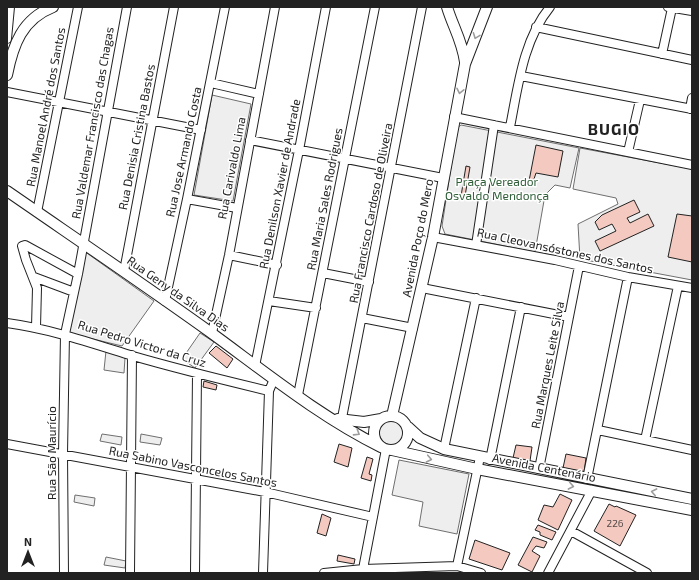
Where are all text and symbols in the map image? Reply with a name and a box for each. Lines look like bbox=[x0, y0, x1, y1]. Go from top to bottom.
street label: Rua Manoel André dos Santos bbox=[23, 26, 67, 188]
street label: Rua Valdemar Francisco das Chagas bbox=[68, 26, 116, 220]
one-way arrow bbox=[473, 32, 481, 39]
street label: Rua Denisia Cristina Bastos bbox=[115, 63, 157, 211]
street label: Rua Jose Armando Costa bbox=[162, 85, 204, 218]
one-way arrow bbox=[456, 87, 464, 94]
street label: Rua Denilson Xavier de Andrade bbox=[256, 98, 302, 270]
street label: Rua Carivaldo Lima bbox=[214, 116, 248, 220]
district label: BUGIO bbox=[588, 119, 640, 138]
street label: Rua Francisco Cardoso de Oliveira bbox=[346, 121, 394, 304]
street label: Rua Maria Sales Rodrigues bbox=[303, 126, 345, 271]
park label: Praça Vereador Osvaldo Mendonça bbox=[445, 174, 549, 203]
street label: Avenida Poço do Mero bbox=[399, 177, 436, 298]
street label: Rua Cleovansóstones dos Santos bbox=[476, 224, 655, 276]
street label: Rua Geny da Silva Dias bbox=[125, 253, 232, 334]
street label: Rua Marques Leite Silva bbox=[528, 300, 566, 430]
street label: Rua Pedro Victor da Cruz bbox=[77, 317, 208, 369]
street label: Rua São Maurício bbox=[44, 406, 58, 500]
one-way arrow bbox=[353, 428, 360, 436]
street label: Rua Sabino Vasconcelos Santos bbox=[108, 443, 279, 489]
street label: Avenida Centenário bbox=[491, 450, 597, 484]
one-way arrow bbox=[426, 455, 433, 463]
one-way arrow bbox=[568, 482, 574, 490]
one-way arrow bbox=[651, 488, 657, 497]
house number: 226 bbox=[607, 517, 624, 529]
north arrow bbox=[8, 532, 48, 572]
text: N bbox=[24, 535, 32, 548]

